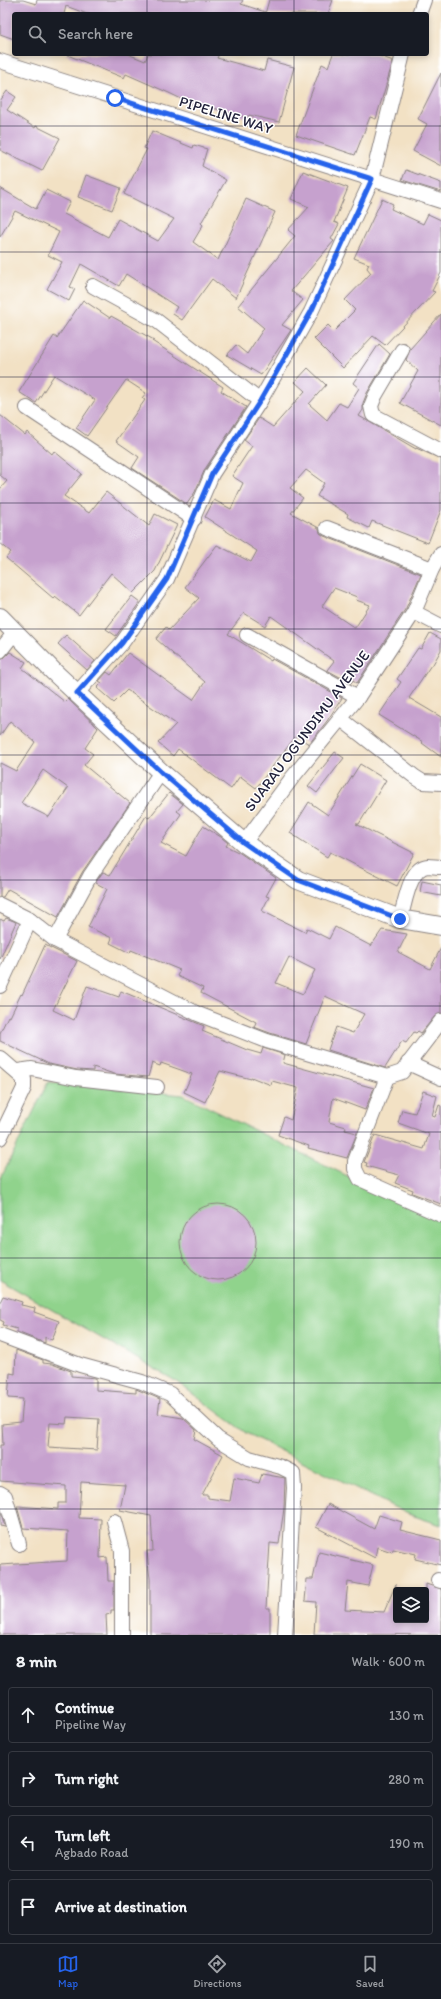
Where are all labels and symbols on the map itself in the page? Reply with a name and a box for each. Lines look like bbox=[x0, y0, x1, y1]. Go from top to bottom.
route start bbox=[106, 89, 124, 107]
street label: PIPELINE WAY bbox=[177, 92, 275, 138]
street label: SUARAU OGUNDIMU AVENUE bbox=[241, 647, 373, 815]
route end bbox=[391, 910, 409, 928]

